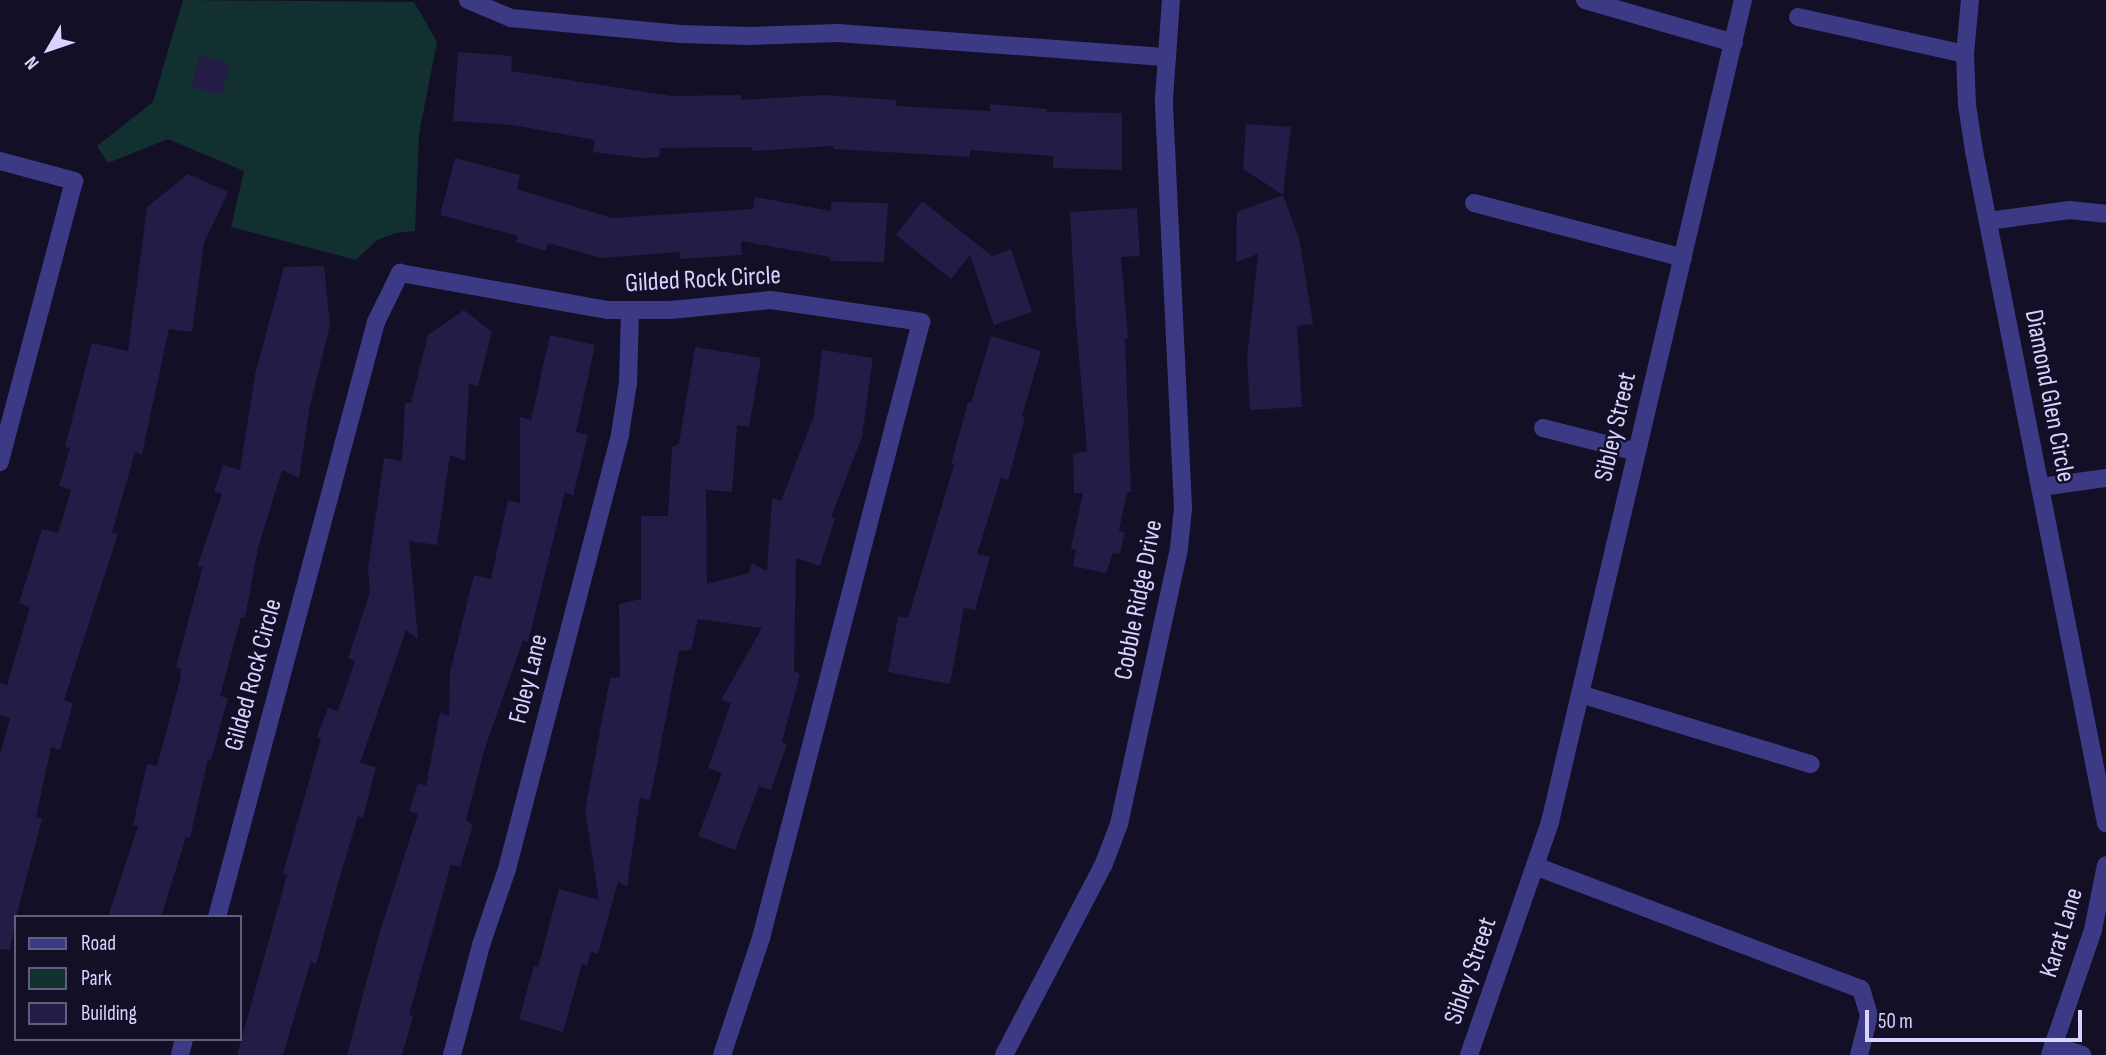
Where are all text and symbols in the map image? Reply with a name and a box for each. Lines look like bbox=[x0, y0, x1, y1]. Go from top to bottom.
north arrow bbox=[14, 14, 84, 84]
text: N bbox=[20, 51, 44, 74]
street label: Gilded Rock Circle bbox=[624, 260, 782, 300]
street label: Diamond Glen Circle bbox=[2017, 307, 2081, 485]
street label: Sibley Street bbox=[1588, 369, 1644, 485]
street label: Cobble Ridge Drive bbox=[1108, 517, 1170, 683]
street label: Gilded Rock Circle bbox=[219, 596, 289, 754]
street label: Foley Lane bbox=[503, 631, 555, 727]
street label: Karat Lane bbox=[2034, 884, 2090, 982]
street label: Sibley Street bbox=[1438, 913, 1504, 1029]
legend bbox=[14, 915, 242, 1041]
text: Road bbox=[81, 931, 116, 956]
text: Park bbox=[81, 966, 112, 991]
scale bar bbox=[1868, 996, 2085, 1040]
text: Building bbox=[81, 1001, 137, 1026]
text: 50 m bbox=[1878, 1009, 1913, 1034]

